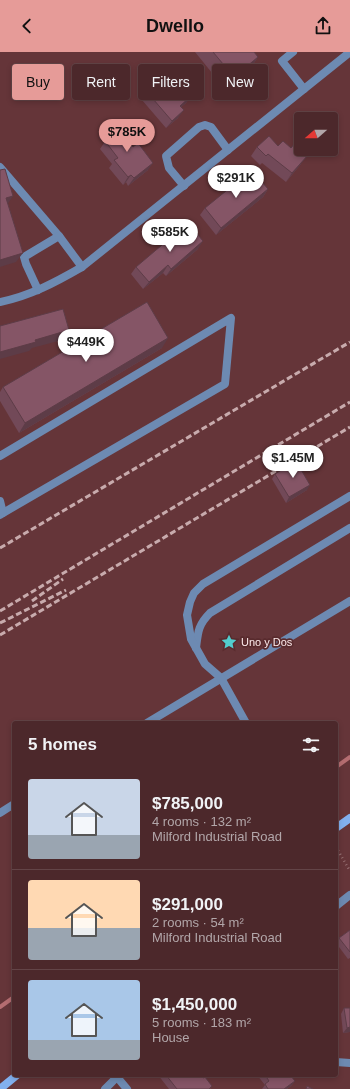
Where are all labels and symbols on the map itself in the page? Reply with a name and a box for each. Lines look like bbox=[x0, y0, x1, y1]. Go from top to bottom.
north arrow bbox=[294, 112, 338, 156]
pin: $785K bbox=[99, 119, 155, 153]
pin: $291K bbox=[208, 165, 264, 199]
pin: $585K bbox=[142, 219, 198, 253]
pin: $449K bbox=[58, 329, 114, 363]
pin: $1.45M bbox=[260, 445, 326, 479]
place icon: Uno y Dos bbox=[220, 633, 238, 651]
place label: Uno y Dos bbox=[241, 636, 293, 648]

